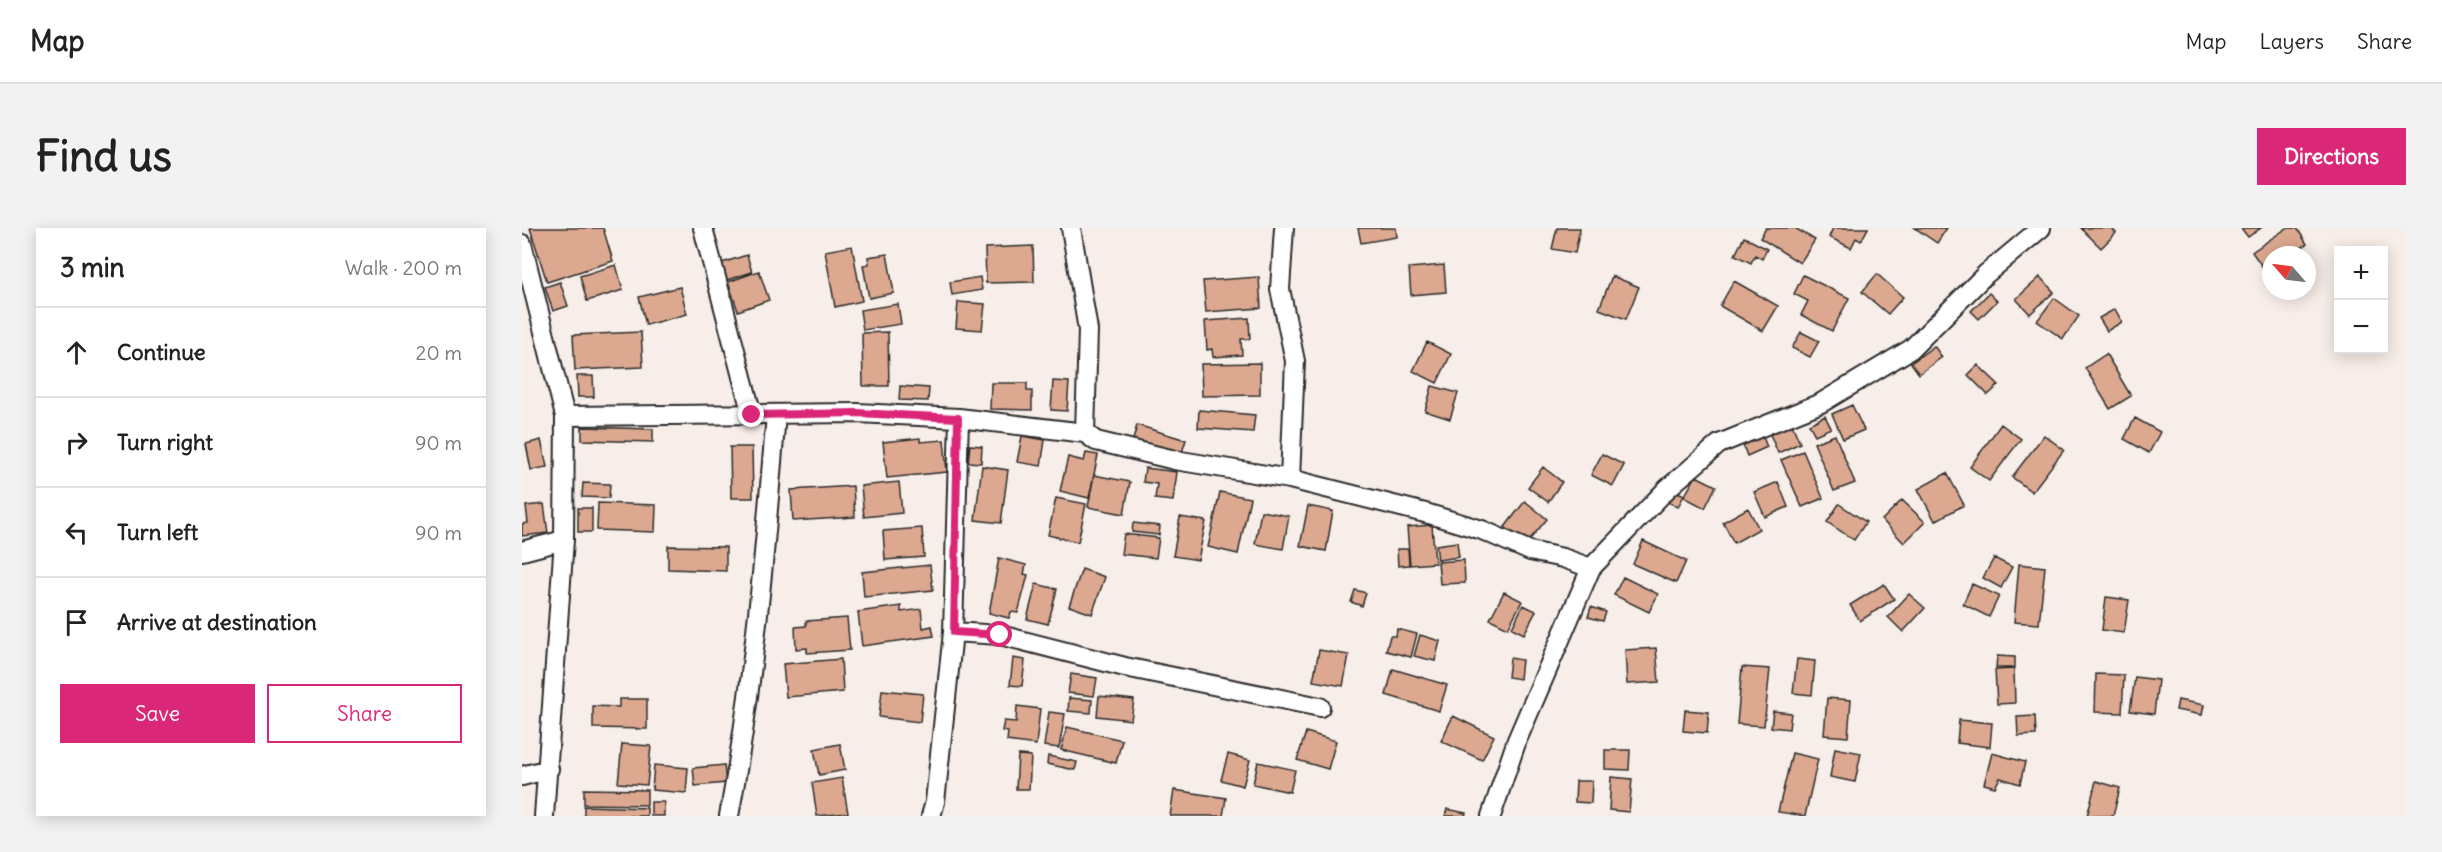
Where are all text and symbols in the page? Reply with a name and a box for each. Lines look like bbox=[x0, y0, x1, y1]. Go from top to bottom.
text: Map bbox=[30, 23, 84, 59]
text: Map bbox=[2186, 28, 2226, 55]
text: Layers bbox=[2259, 28, 2324, 55]
text: Share bbox=[2357, 28, 2412, 55]
button: Directions bbox=[2257, 128, 2406, 185]
text: Find us bbox=[36, 130, 172, 182]
north arrow bbox=[2262, 246, 2316, 300]
map controls bbox=[2334, 246, 2388, 354]
button: + bbox=[2334, 246, 2388, 300]
text: 3 min bbox=[60, 251, 125, 284]
text: Walk · 200 m bbox=[345, 255, 462, 280]
button: − bbox=[2334, 300, 2388, 354]
icon: ahead bbox=[60, 336, 93, 369]
text: Continue bbox=[117, 338, 206, 366]
text: 20 m bbox=[416, 340, 462, 365]
route end bbox=[738, 401, 764, 427]
icon: right bbox=[60, 426, 93, 459]
text: Turn right bbox=[117, 428, 213, 456]
text: 90 m bbox=[415, 430, 462, 455]
icon: left bbox=[60, 516, 93, 549]
text: Turn left bbox=[117, 518, 198, 546]
text: 90 m bbox=[415, 520, 462, 545]
icon: arrive bbox=[60, 606, 93, 639]
text: Arrive at destination bbox=[117, 608, 317, 636]
route start bbox=[986, 621, 1012, 647]
button: Save bbox=[60, 684, 255, 743]
button: Share bbox=[267, 684, 462, 743]

